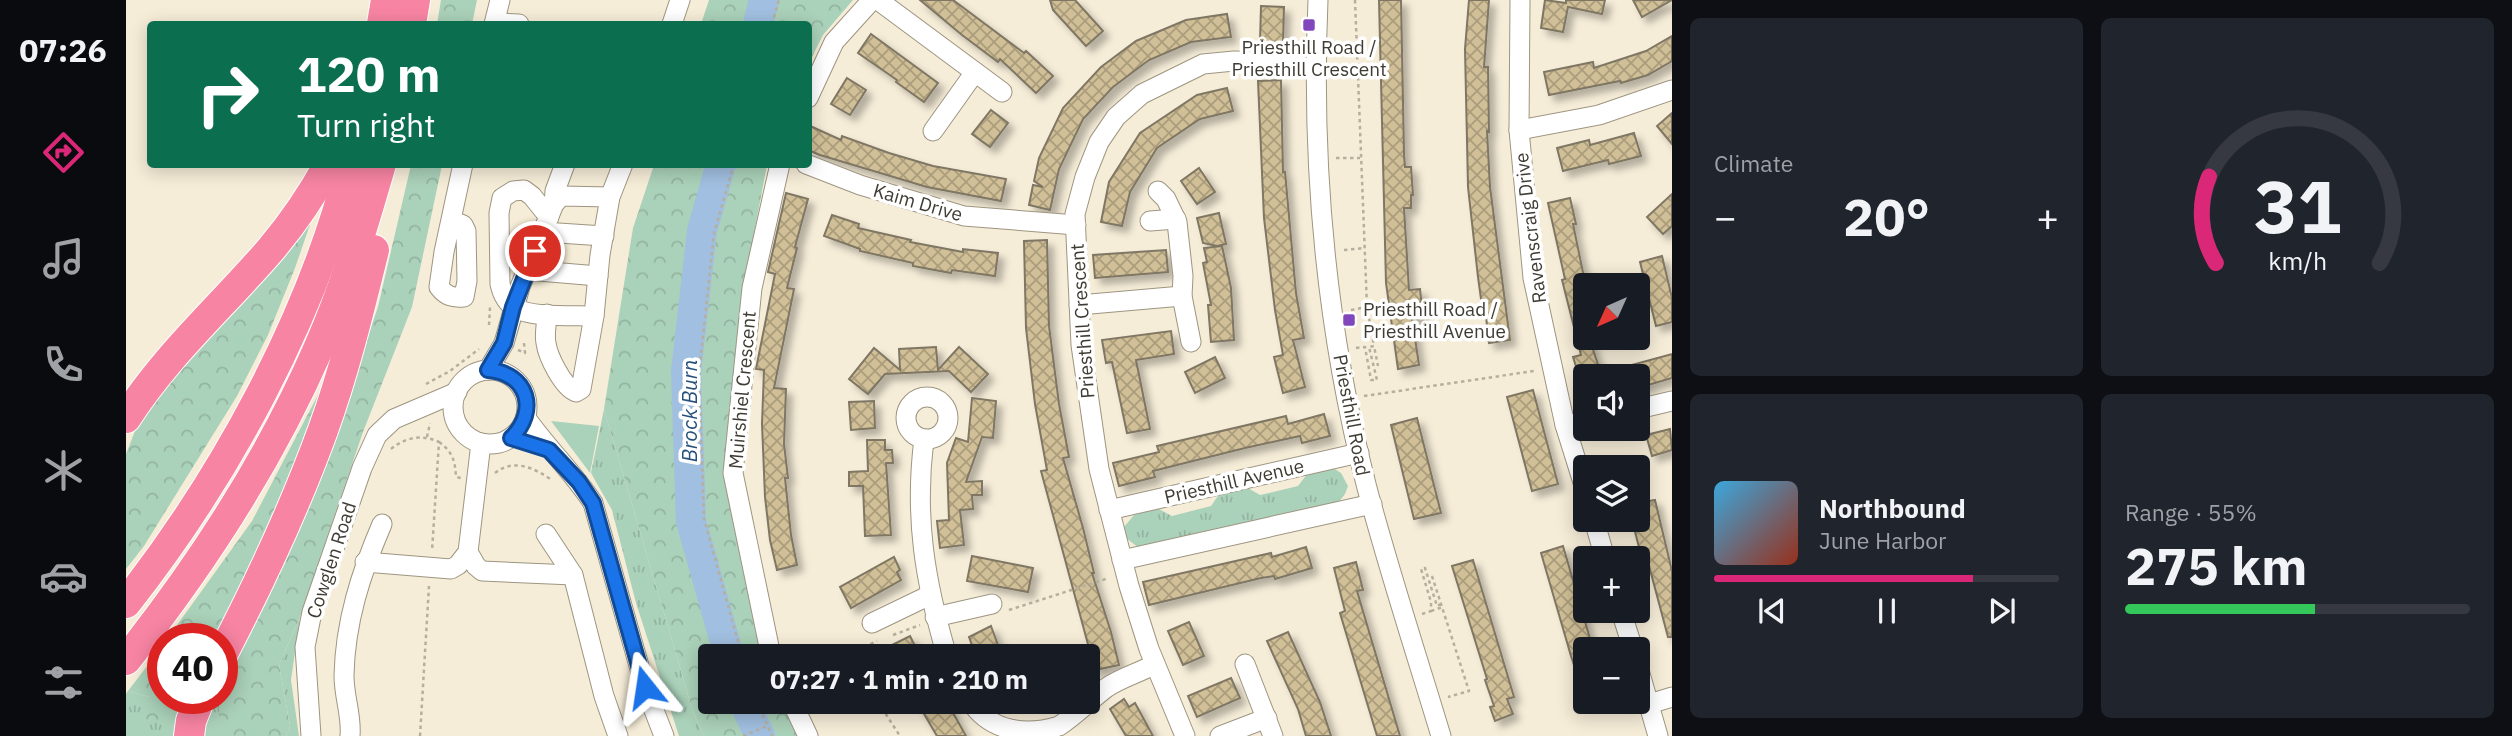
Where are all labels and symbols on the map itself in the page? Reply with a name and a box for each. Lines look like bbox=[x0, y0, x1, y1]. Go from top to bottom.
marker: Priesthill Road / Priesthill Crescent bbox=[1301, 17, 1317, 33]
place label: Priesthill Road / Priesthill Crescent bbox=[1231, 35, 1387, 81]
street label: Ravenscraig Drive bbox=[1509, 151, 1551, 305]
street label: Kaim Drive bbox=[871, 178, 965, 226]
pin bbox=[505, 221, 565, 281]
street label: Priesthill Crescent bbox=[1065, 243, 1099, 399]
north arrow bbox=[1573, 273, 1650, 350]
place label: Priesthill Road / Priesthill Avenue bbox=[1363, 297, 1506, 343]
street label: Muirshiel Crescent bbox=[723, 310, 761, 470]
marker: Priesthill Road / Priesthill Avenue bbox=[1341, 312, 1357, 328]
street label: Priesthill Road bbox=[1328, 352, 1376, 478]
water label: Brock Burn bbox=[675, 360, 703, 462]
street label: Priesthill Avenue bbox=[1162, 453, 1306, 509]
street label: Cowglen Road bbox=[301, 499, 361, 621]
speed limit sign: 40 bbox=[147, 623, 238, 714]
position arrow bbox=[608, 650, 682, 724]

